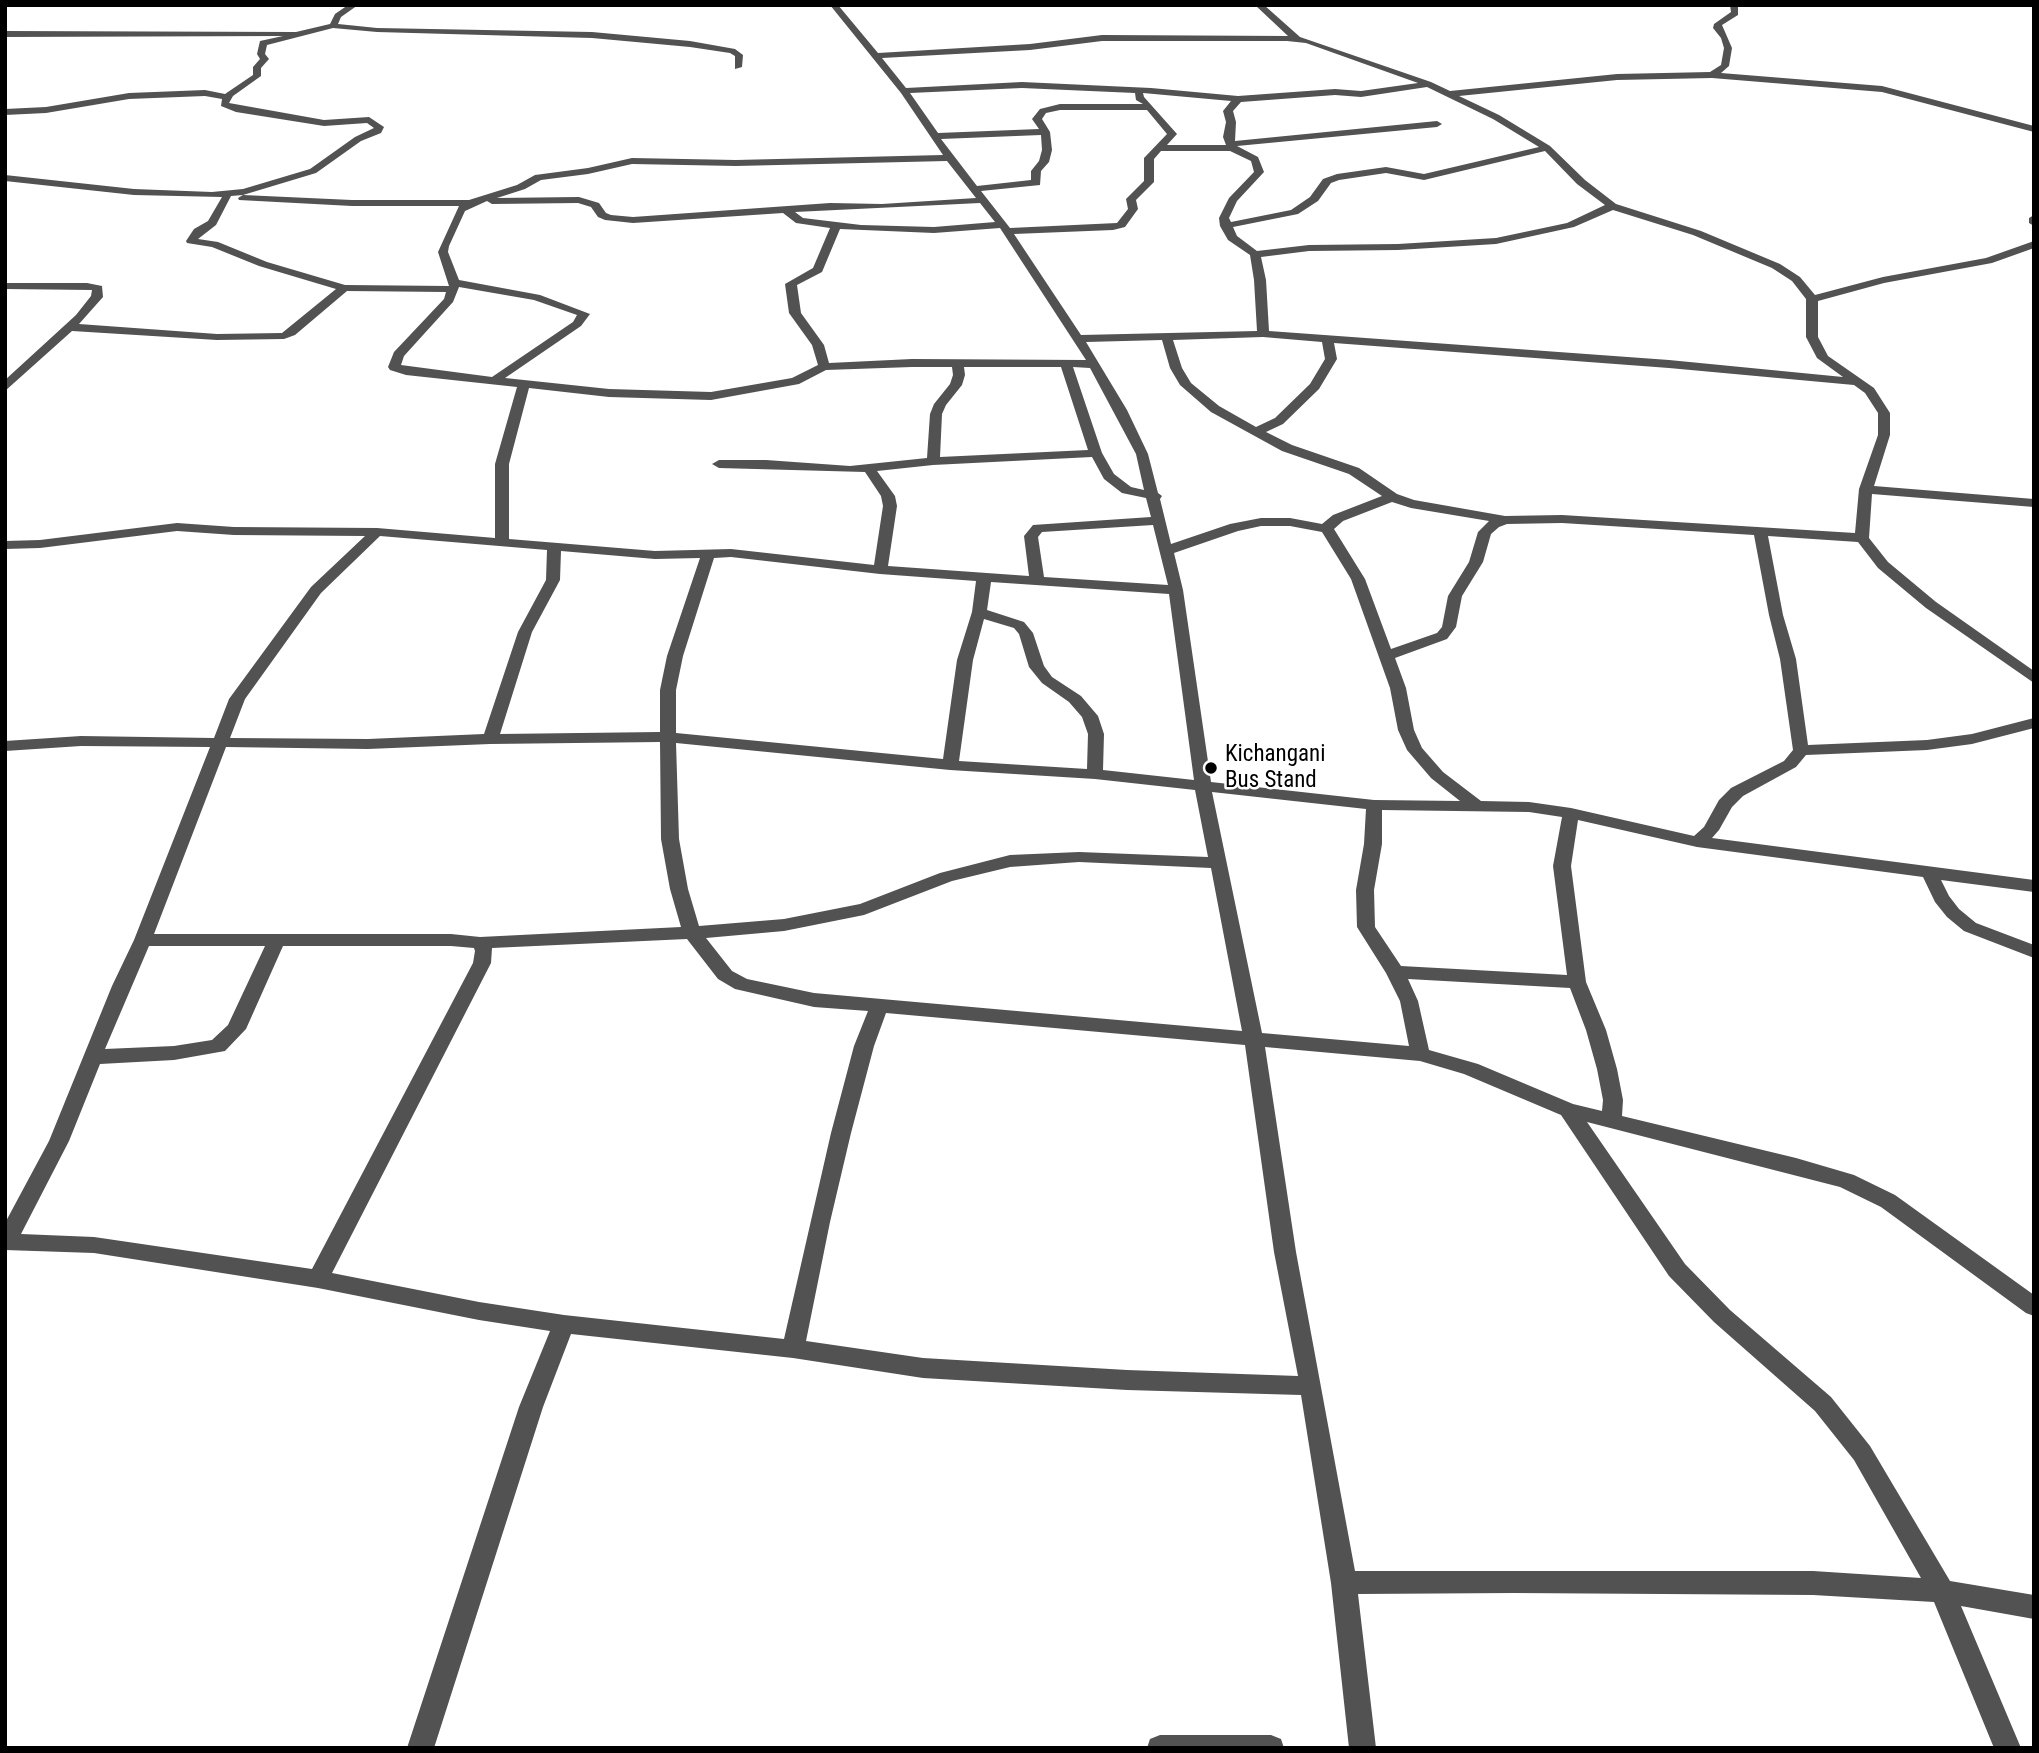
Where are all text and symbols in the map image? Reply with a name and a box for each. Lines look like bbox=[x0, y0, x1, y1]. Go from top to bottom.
place label: Kichangani Bus Stand bbox=[1225, 741, 1325, 795]
marker: Kichangani Bus Stand bbox=[1203, 760, 1219, 776]

